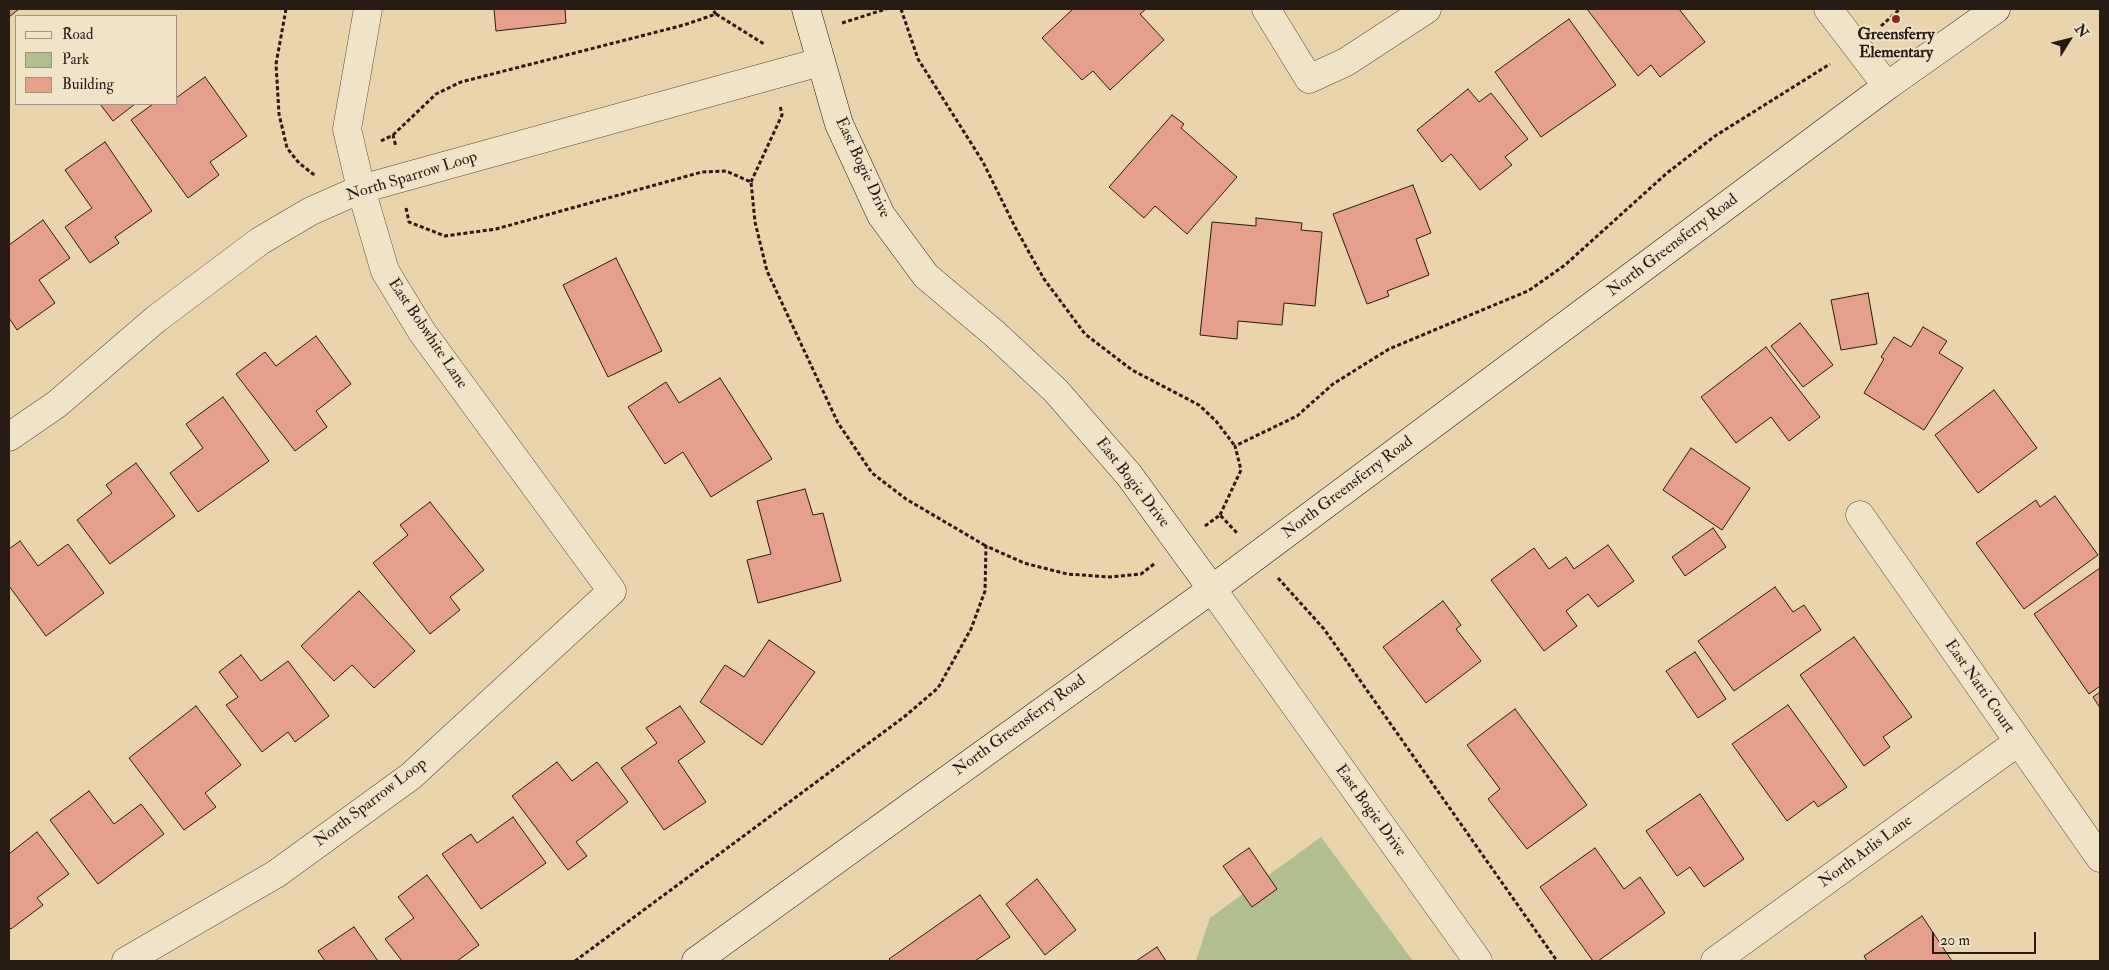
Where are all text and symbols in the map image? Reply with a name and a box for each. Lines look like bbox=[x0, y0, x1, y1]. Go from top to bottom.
marker: Greensferry Elementary bbox=[1890, 13, 1902, 25]
legend bbox=[15, 15, 178, 105]
north arrow bbox=[2044, 15, 2094, 65]
text: N bbox=[2071, 21, 2092, 41]
text: Road bbox=[62, 25, 93, 44]
place label: Greensferry Elementary bbox=[1857, 26, 1935, 64]
text: Park bbox=[62, 50, 89, 69]
text: Building bbox=[62, 75, 114, 94]
street label: East Bogie Drive bbox=[830, 115, 894, 221]
street label: North Sparrow Loop bbox=[344, 148, 480, 206]
street label: North Greensferry Road bbox=[1604, 191, 1742, 301]
street label: East Bobwhite Lane bbox=[383, 275, 471, 393]
street label: North Greensferry Road bbox=[1279, 433, 1417, 543]
street label: East Bogie Drive bbox=[1091, 434, 1173, 532]
street label: East Natti Court bbox=[1940, 637, 2018, 737]
street label: North Greensferry Road bbox=[950, 672, 1090, 780]
street label: North Sparrow Loop bbox=[311, 754, 431, 852]
street label: East Bogie Drive bbox=[1330, 761, 1410, 861]
street label: North Arlis Lane bbox=[1815, 812, 1917, 892]
scale bar bbox=[1934, 922, 2038, 954]
text: 20 m bbox=[1940, 931, 1970, 950]

